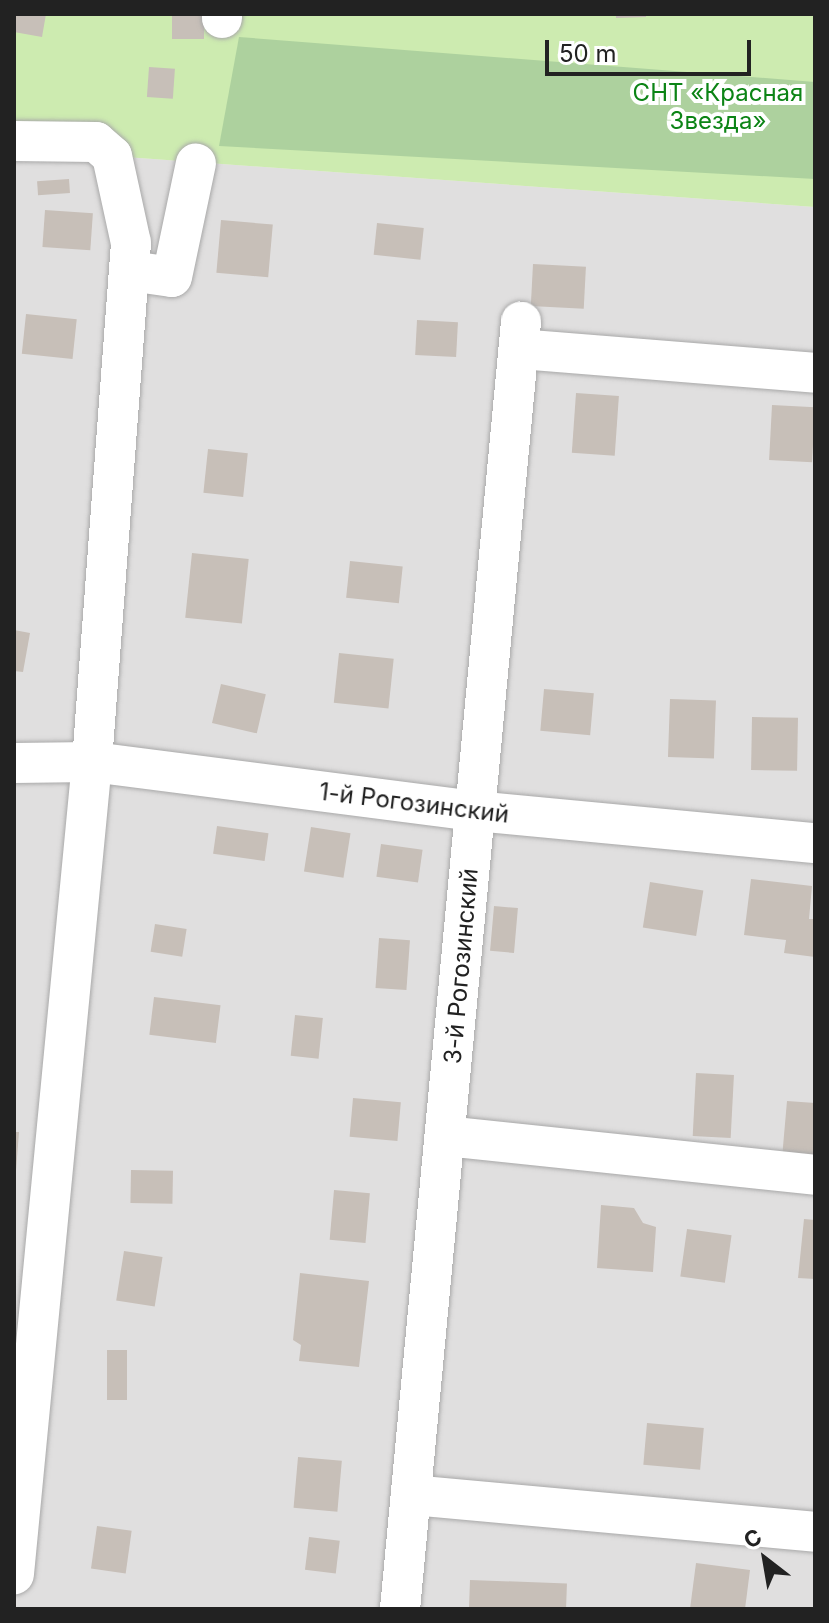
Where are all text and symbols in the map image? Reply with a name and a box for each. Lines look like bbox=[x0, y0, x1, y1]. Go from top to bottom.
scale bar bbox=[549, 24, 755, 74]
text: 50 m bbox=[559, 39, 617, 68]
park label: СНТ «Красная Звезда» bbox=[633, 79, 803, 135]
street label: 1-й Рогозинский bbox=[317, 777, 511, 829]
street label: 3-й Рогозинский bbox=[438, 867, 484, 1065]
north arrow bbox=[725, 1519, 805, 1599]
text: С bbox=[739, 1523, 766, 1554]

